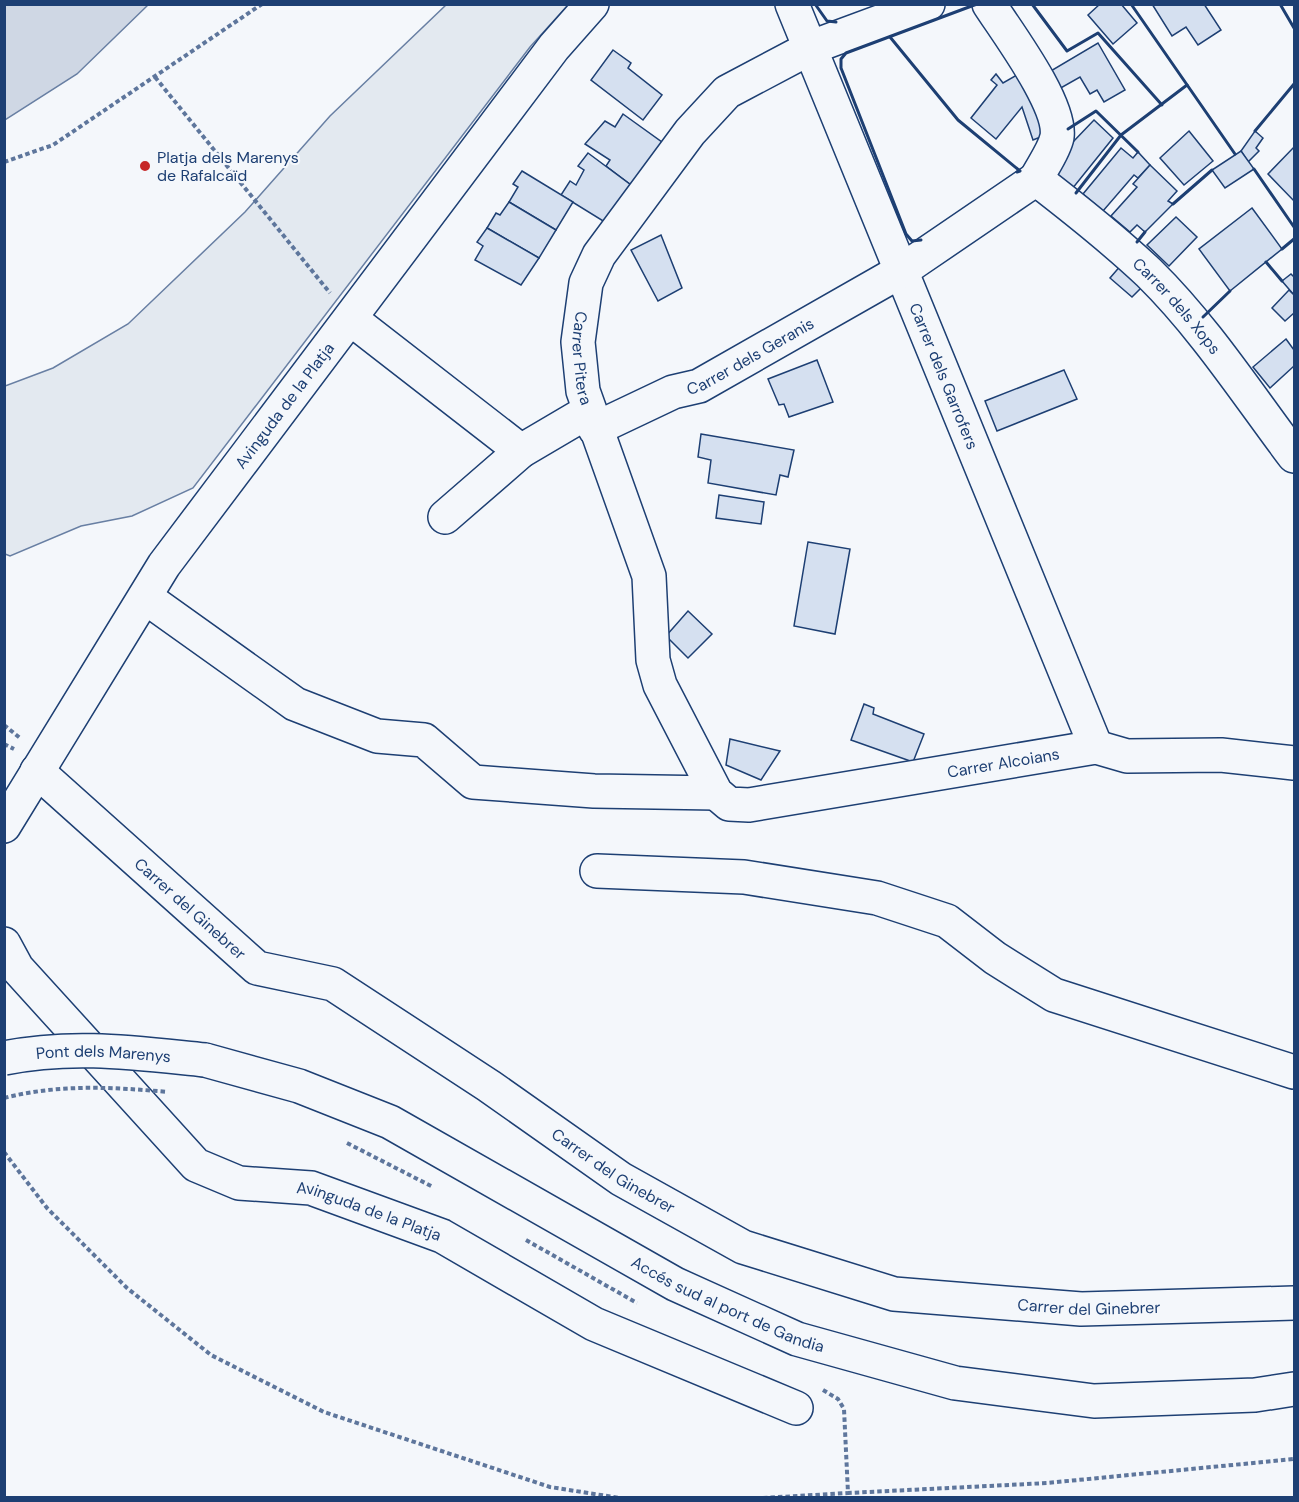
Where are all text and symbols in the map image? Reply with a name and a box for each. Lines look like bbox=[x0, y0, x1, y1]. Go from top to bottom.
place label: Platja dels Marenys de Rafalcaïd bbox=[157, 147, 299, 186]
marker: Platja dels Marenys de Rafalcaïd bbox=[138, 159, 152, 173]
street label: Carrer dels Xops bbox=[1128, 253, 1225, 359]
street label: Carrer dels Garrofers bbox=[904, 300, 983, 452]
street label: Carrer Pitera bbox=[567, 310, 597, 408]
street label: Carrer dels Geranis bbox=[685, 313, 818, 400]
street label: Avinguda de la Platja bbox=[230, 338, 339, 473]
street label: Carrer Alcoians bbox=[946, 743, 1061, 783]
street label: Carrer del Ginebrer bbox=[130, 853, 250, 964]
street label: Pont dels Marenys bbox=[35, 1041, 172, 1067]
street label: Carrer del Ginebrer bbox=[547, 1123, 679, 1218]
street label: Avinguda de la Platja bbox=[296, 1177, 444, 1246]
street label: Accés sud al port de Gandia bbox=[628, 1251, 827, 1357]
street label: Carrer del Ginebrer bbox=[1017, 1294, 1161, 1320]

